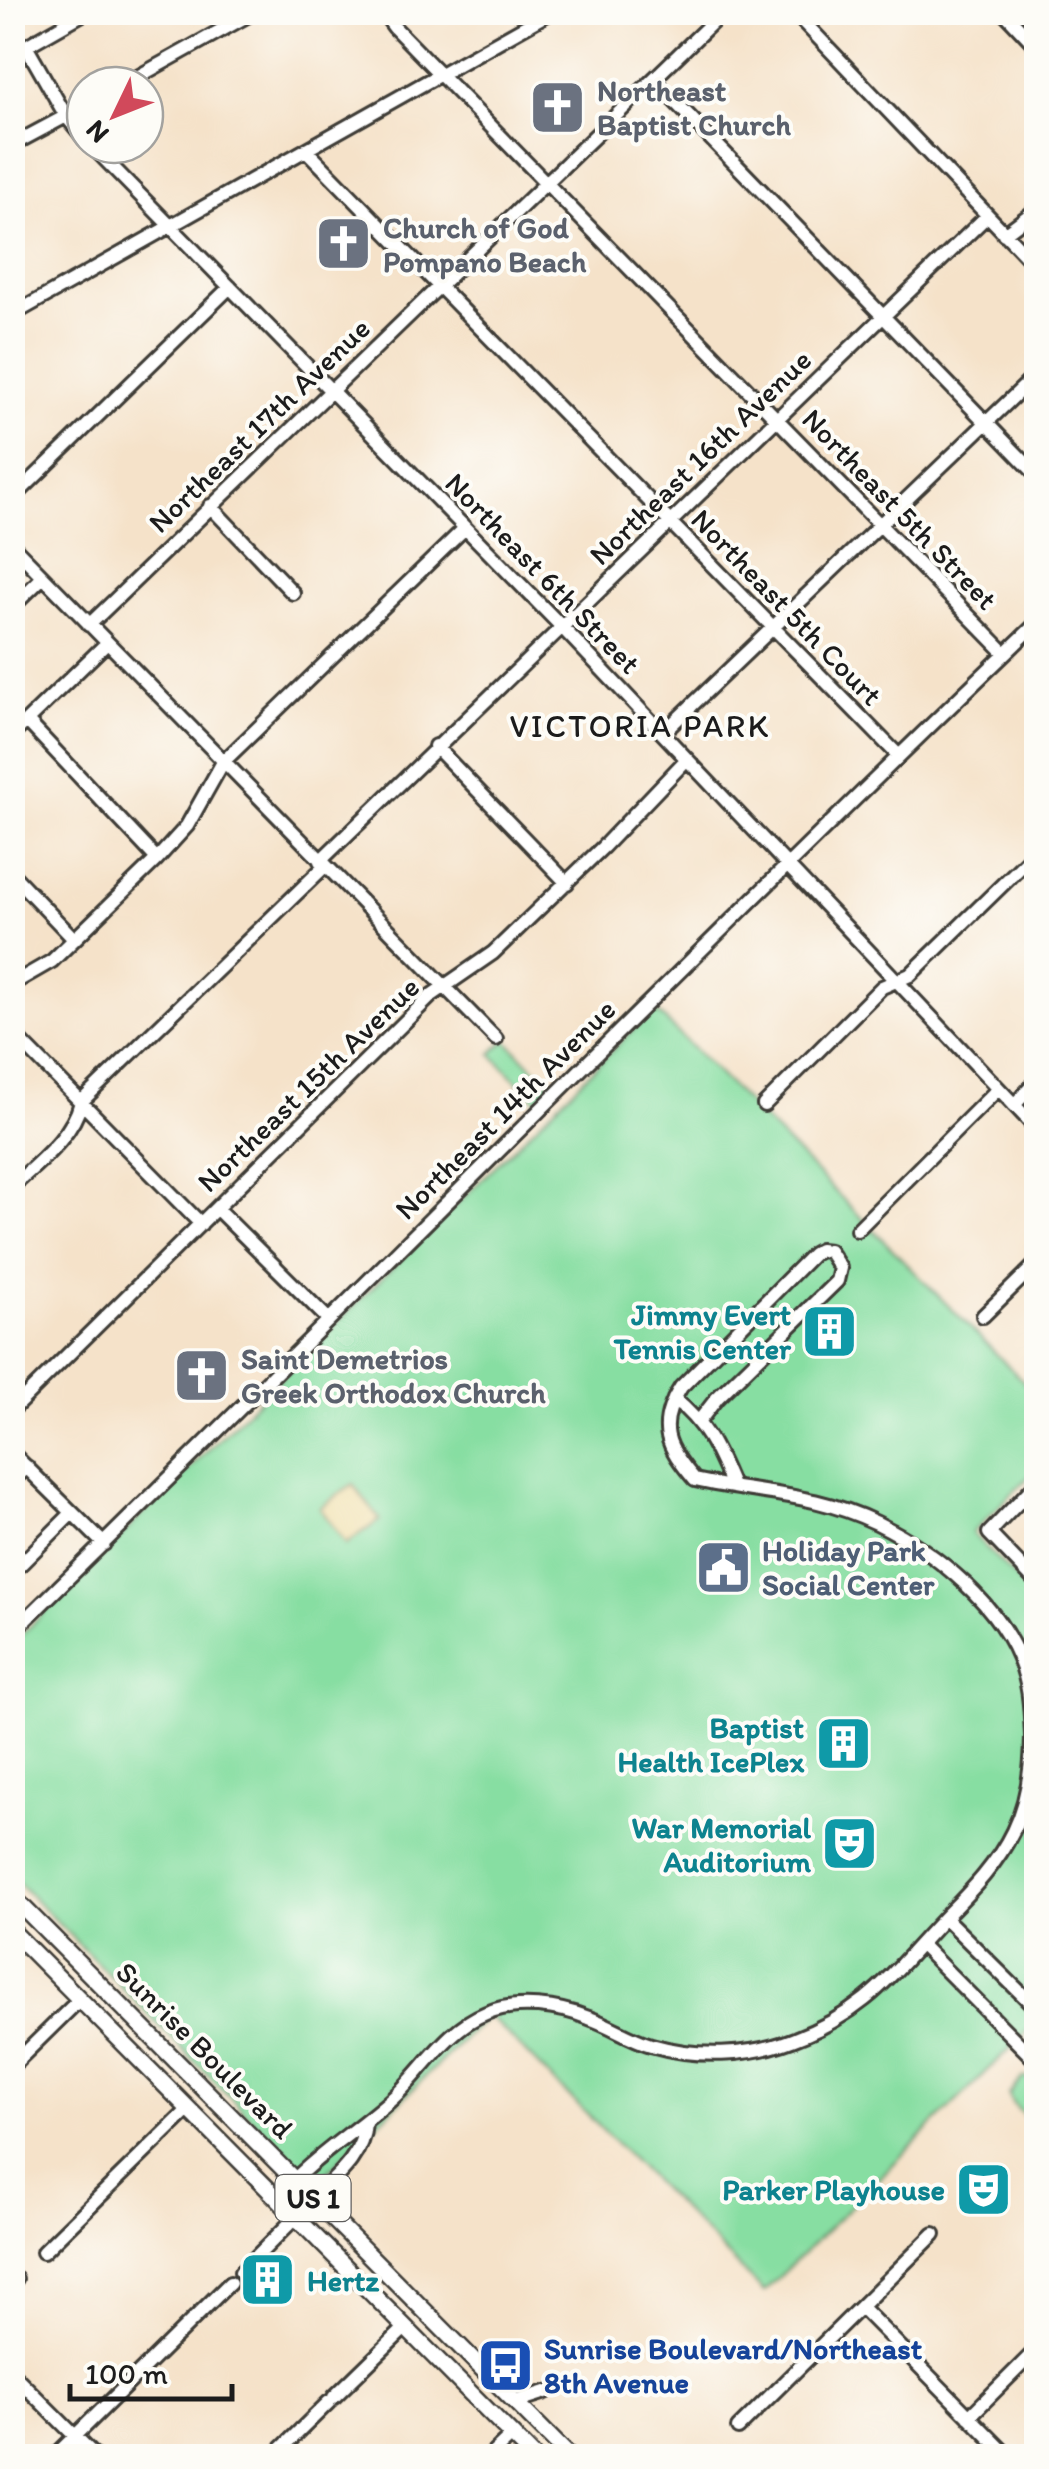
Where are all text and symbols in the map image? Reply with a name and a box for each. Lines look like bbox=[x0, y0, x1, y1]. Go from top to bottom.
north arrow bbox=[65, 65, 165, 165]
place label: Northeast Baptist Church bbox=[597, 72, 792, 143]
church icon: Northeast Baptist Church bbox=[528, 77, 588, 137]
text: N bbox=[78, 114, 116, 151]
place label: Church of God Pompano Beach bbox=[383, 209, 587, 280]
church icon: Church of God Pompano Beach bbox=[314, 214, 374, 274]
street label: Northeast 17th Avenue bbox=[140, 310, 378, 540]
street label: Northeast 16th Avenue bbox=[581, 341, 819, 573]
street label: Northeast 5th Street bbox=[794, 401, 1006, 617]
street label: Northeast 6th Street bbox=[437, 465, 649, 681]
street label: Northeast 5th Court bbox=[684, 501, 890, 713]
district label: VICTORIA PARK bbox=[509, 707, 771, 745]
street label: Northeast 15th Avenue bbox=[189, 968, 427, 1200]
street label: Northeast 14th Avenue bbox=[387, 991, 623, 1227]
place label: Jimmy Evert Tennis Center bbox=[613, 1296, 792, 1367]
building icon: Jimmy Evert Tennis Center bbox=[800, 1301, 860, 1361]
place label: Saint Demetrios Greek Orthodox Church bbox=[241, 1340, 546, 1411]
church icon: Saint Demetrios Greek Orthodox Church bbox=[172, 1345, 232, 1405]
place label: Holiday Park Social Center bbox=[762, 1532, 935, 1603]
public building icon: Holiday Park Social Center bbox=[693, 1537, 753, 1597]
place label: Baptist Health IcePlex bbox=[617, 1709, 805, 1780]
building icon: Baptist Health IcePlex bbox=[813, 1714, 873, 1774]
place label: War Memorial Auditorium bbox=[631, 1809, 812, 1880]
theatre icon: War Memorial Auditorium bbox=[820, 1814, 880, 1874]
street label: Sunrise Boulevard bbox=[108, 1953, 302, 2147]
theatre icon: Parker Playhouse bbox=[954, 2159, 1014, 2219]
place label: Parker Playhouse bbox=[722, 2171, 945, 2208]
road number: US 1 bbox=[276, 2175, 350, 2221]
building icon: Hertz bbox=[238, 2250, 298, 2310]
place label: Hertz bbox=[307, 2262, 380, 2299]
place label: Sunrise Boulevard/Northeast 8th Avenue bbox=[544, 2330, 923, 2401]
bus stop icon: Sunrise Boulevard/Northeast 8th Avenue bbox=[475, 2335, 535, 2395]
scale bar bbox=[70, 2339, 232, 2401]
text: 100 m bbox=[85, 2355, 168, 2392]

